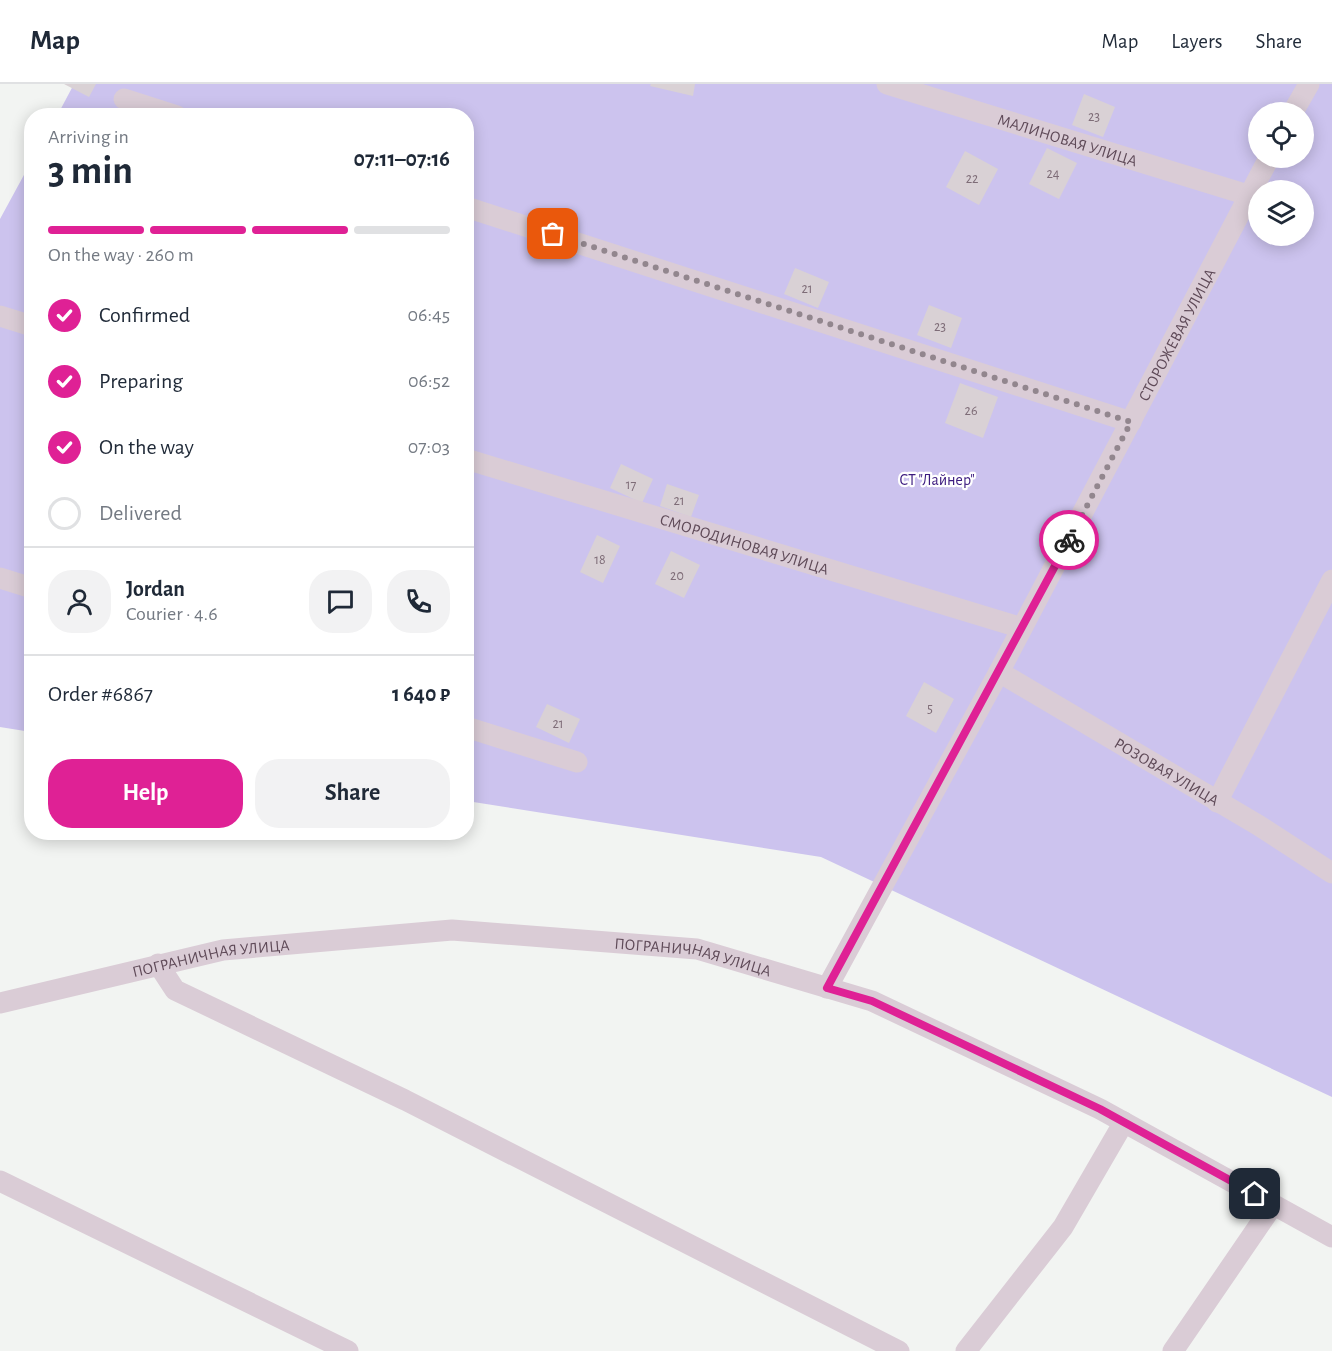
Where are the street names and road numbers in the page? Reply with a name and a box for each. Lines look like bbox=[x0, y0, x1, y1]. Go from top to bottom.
street label: МАЛИНОВАЯ УЛИЦА bbox=[996, 112, 1140, 170]
street label: СТОРОЖЕВАЯ УЛИЦА bbox=[1136, 266, 1219, 404]
street label: СМОРОДИНОВАЯ УЛИЦА bbox=[658, 511, 831, 578]
street label: РОЗОВАЯ УЛИЦА bbox=[1111, 735, 1222, 809]
street label: ПОГРАНИЧНАЯ УЛИЦА bbox=[614, 936, 773, 980]
street label: ПОГРАНИЧНАЯ УЛИЦА bbox=[131, 937, 291, 980]

